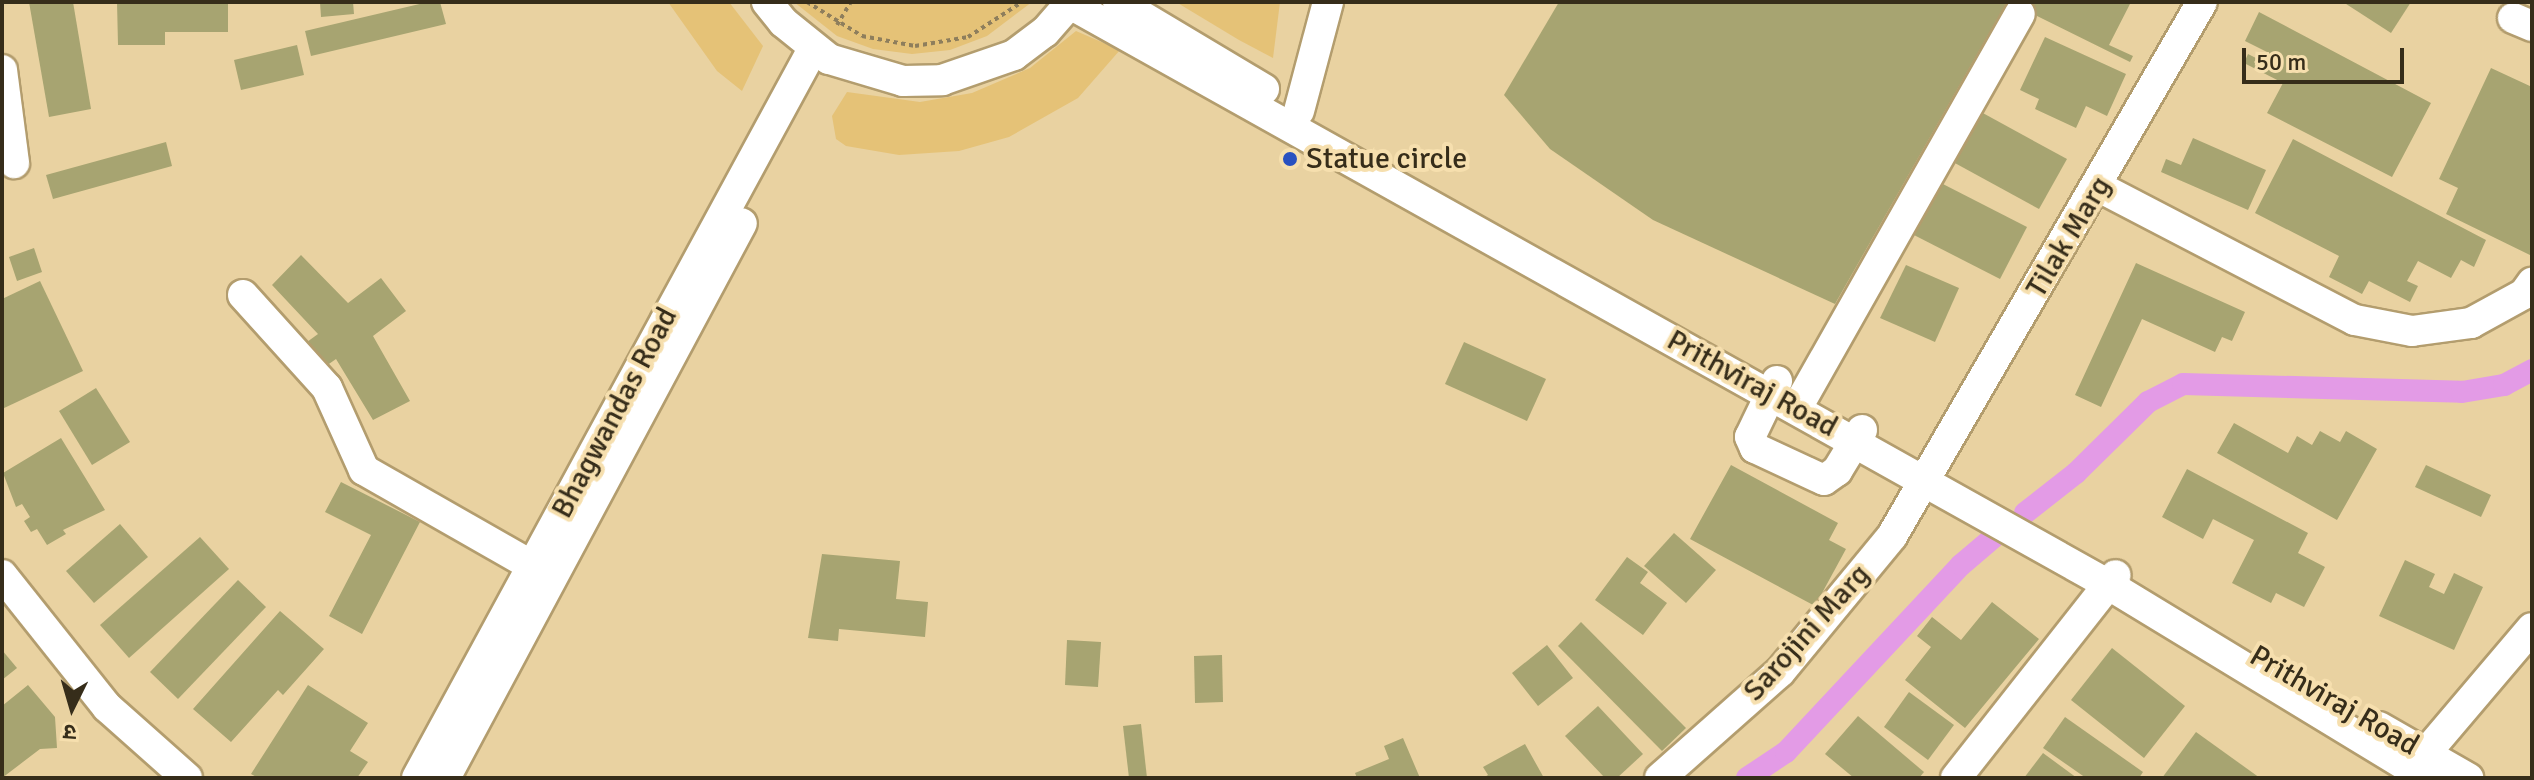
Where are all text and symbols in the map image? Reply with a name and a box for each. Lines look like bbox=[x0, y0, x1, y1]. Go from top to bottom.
scale bar bbox=[2246, 32, 2408, 82]
text: 50 m bbox=[2256, 47, 2306, 77]
place label: Statue circle bbox=[1306, 141, 1467, 177]
marker: Statue circle bbox=[1281, 150, 1299, 168]
street label: Tilak Marg bbox=[2019, 170, 2119, 304]
street label: Bhagwandas Road bbox=[544, 302, 686, 524]
street label: Prithviraj Road bbox=[1661, 322, 1843, 446]
street label: Sarojini Marg bbox=[1736, 557, 1878, 709]
street label: Prithviraj Road bbox=[2243, 638, 2425, 764]
north arrow bbox=[32, 668, 112, 748]
text: उ bbox=[62, 718, 77, 746]

